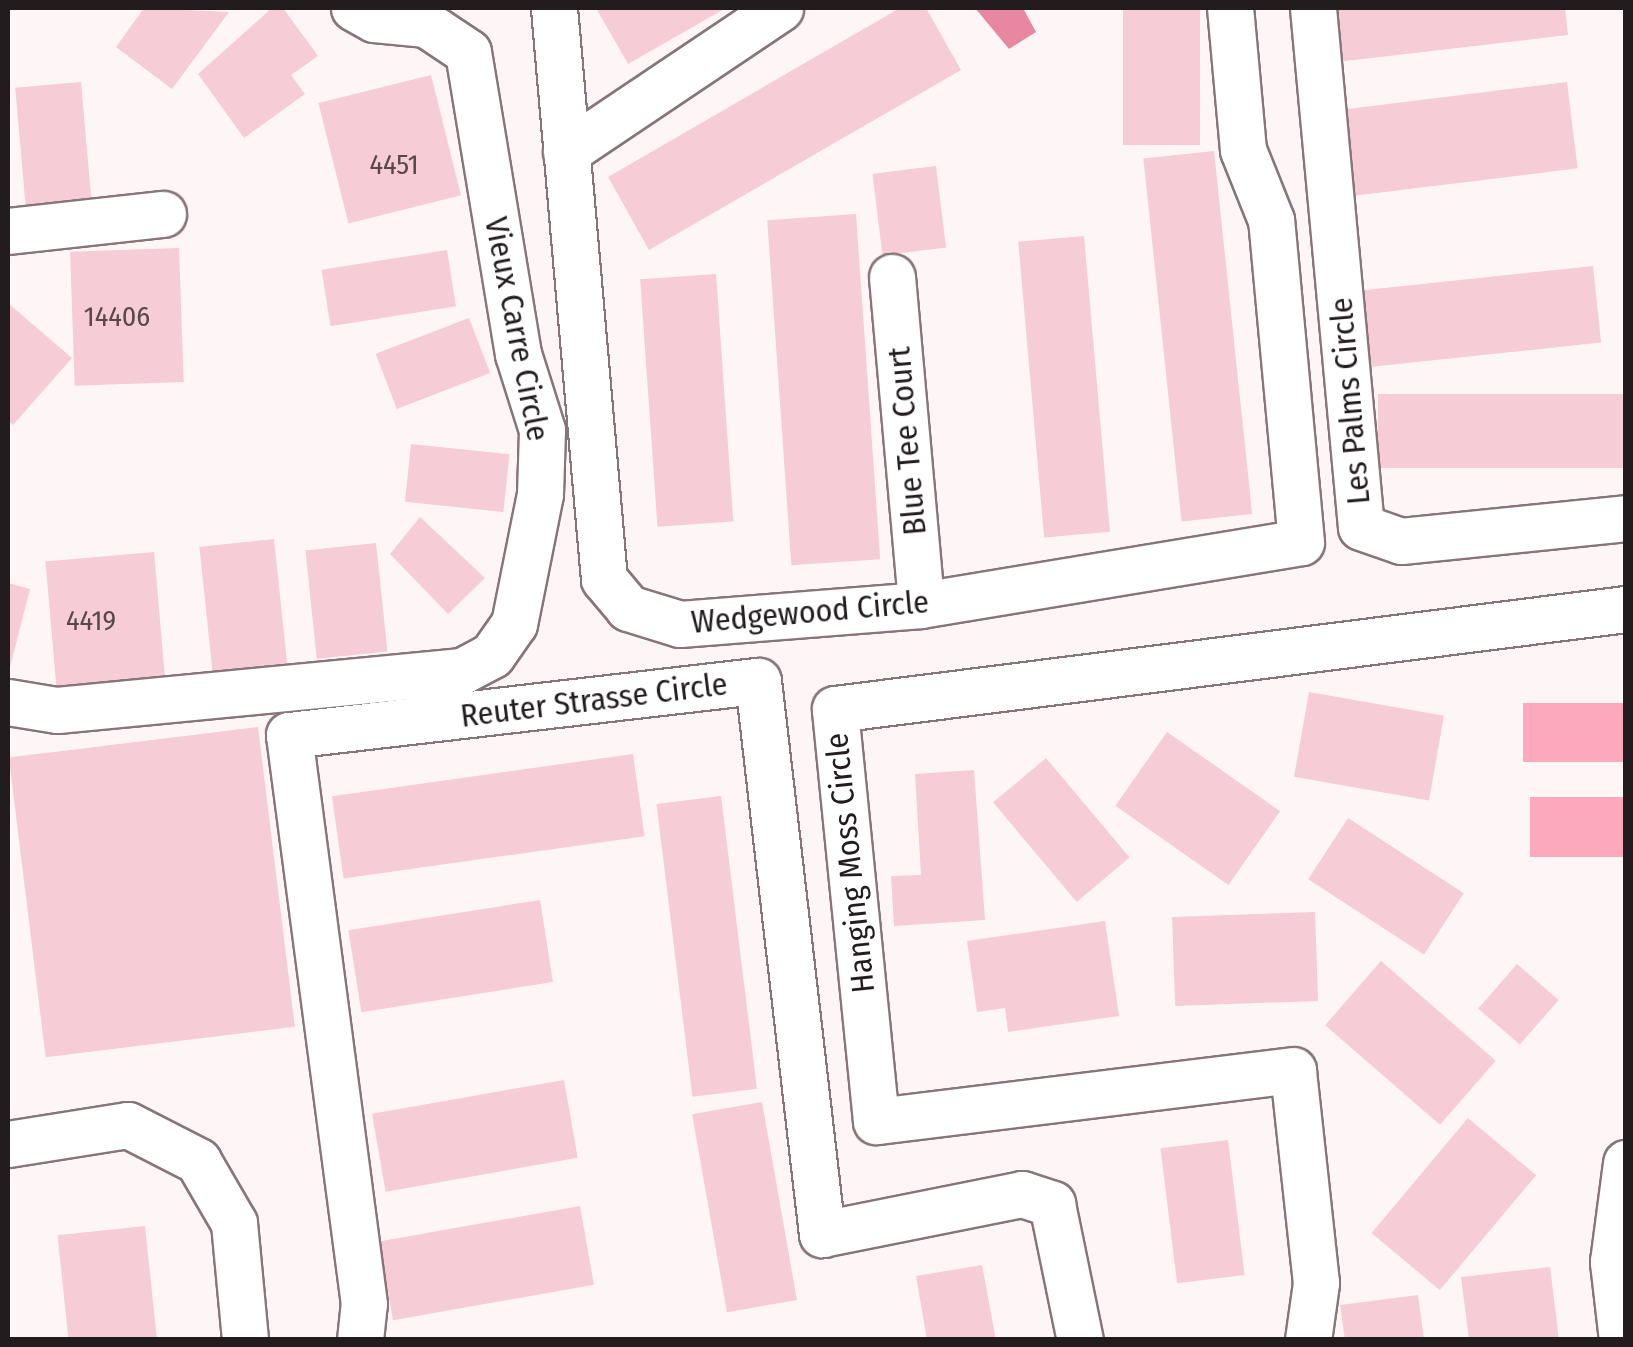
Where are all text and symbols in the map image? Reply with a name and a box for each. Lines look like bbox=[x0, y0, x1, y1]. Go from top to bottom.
house number: 4451 bbox=[369, 148, 419, 182]
street label: Vieux Carre Circle bbox=[476, 214, 558, 444]
street label: Les Palms Circle bbox=[1322, 296, 1378, 506]
house number: 14406 bbox=[84, 300, 150, 334]
street label: Blue Tee Court bbox=[880, 345, 934, 537]
street label: Wedgewood Circle bbox=[689, 582, 931, 642]
house number: 4419 bbox=[66, 604, 116, 638]
street label: Reuter Strasse Circle bbox=[458, 665, 730, 735]
street label: Hanging Moss Circle bbox=[817, 731, 883, 995]

